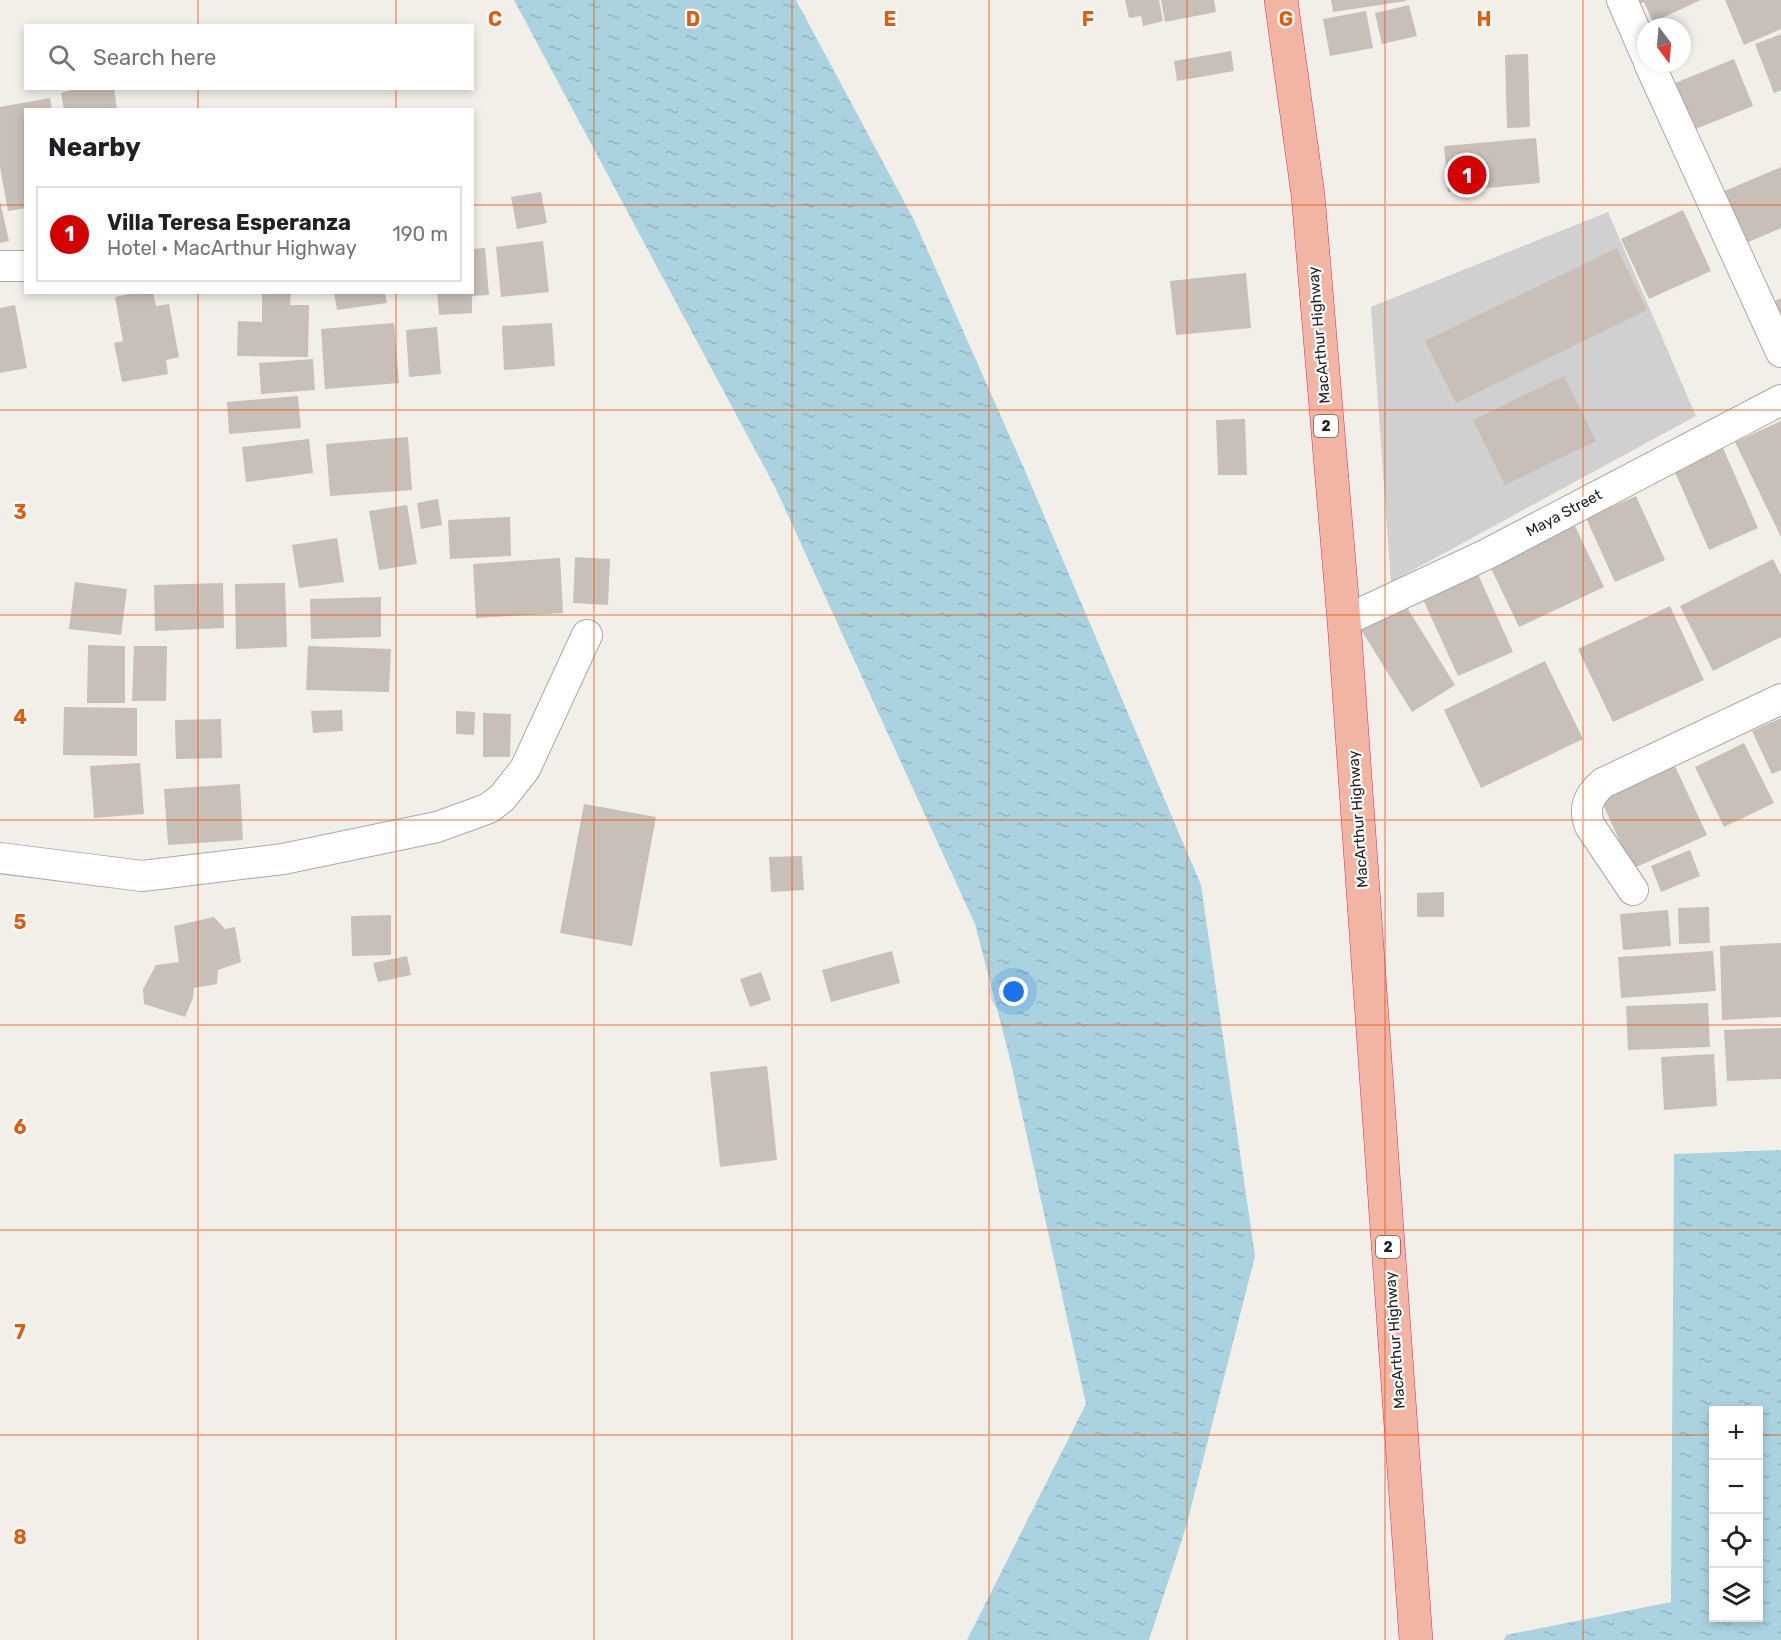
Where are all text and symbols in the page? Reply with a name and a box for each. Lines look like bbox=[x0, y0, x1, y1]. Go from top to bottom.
text: C bbox=[488, 7, 502, 31]
text: D bbox=[686, 7, 700, 31]
text: E bbox=[884, 7, 896, 31]
text: F bbox=[1082, 7, 1094, 31]
text: G bbox=[1279, 7, 1293, 31]
text: H bbox=[1477, 7, 1491, 31]
north arrow bbox=[1637, 18, 1691, 72]
search box bbox=[24, 24, 474, 90]
icon: search bbox=[45, 41, 78, 74]
text: Search here bbox=[93, 44, 216, 71]
text: Nearby bbox=[48, 132, 141, 163]
pin: 1 bbox=[1448, 152, 1486, 198]
text: Villa Teresa Esperanza bbox=[107, 209, 351, 236]
text: 1 bbox=[65, 222, 74, 246]
text: 190 m bbox=[392, 222, 448, 246]
text: Hotel · MacArthur Highway bbox=[107, 236, 357, 260]
street label: MacArthur Highway bbox=[1304, 266, 1334, 404]
road number: 2 bbox=[1314, 415, 1338, 437]
street label: Maya Street bbox=[1523, 485, 1605, 541]
text: 3 bbox=[13, 500, 27, 524]
text: 4 bbox=[13, 705, 27, 729]
street label: MacArthur Highway bbox=[1344, 750, 1372, 888]
text: 5 bbox=[14, 910, 27, 934]
your location bbox=[999, 977, 1028, 1006]
text: 6 bbox=[13, 1115, 27, 1139]
road number: 2 bbox=[1376, 1236, 1400, 1258]
street label: MacArthur Highway bbox=[1381, 1271, 1409, 1409]
text: 7 bbox=[14, 1320, 26, 1344]
map controls bbox=[1709, 1406, 1763, 1622]
button: + bbox=[1709, 1406, 1763, 1460]
button: − bbox=[1709, 1460, 1763, 1514]
button: locate bbox=[1709, 1514, 1763, 1568]
text: 8 bbox=[13, 1525, 27, 1549]
button: layers bbox=[1709, 1568, 1763, 1622]

